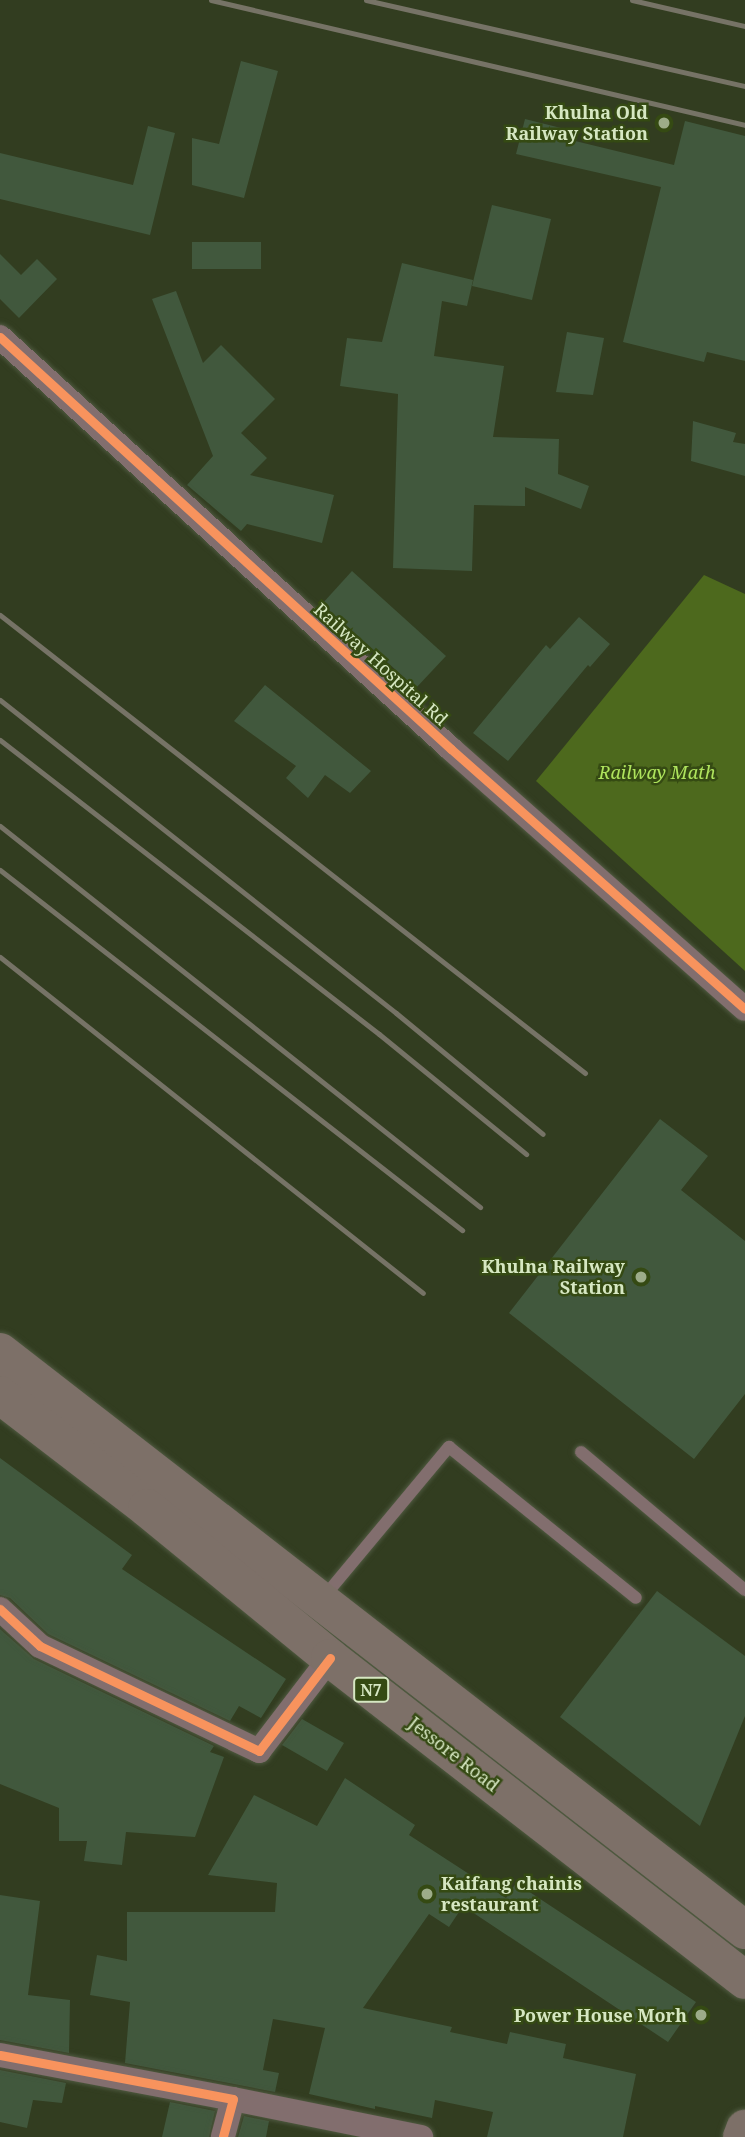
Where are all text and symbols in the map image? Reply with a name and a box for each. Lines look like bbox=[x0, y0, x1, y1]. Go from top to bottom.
place label: Khulna Old Railway Station bbox=[506, 102, 648, 144]
marker: Khulna Old Railway Station bbox=[654, 113, 674, 133]
street label: Railway Hospital Rd bbox=[310, 598, 452, 730]
park label: Railway Math bbox=[598, 761, 716, 783]
place label: Khulna Railway Station bbox=[481, 1256, 625, 1298]
marker: Khulna Railway Station bbox=[631, 1267, 651, 1287]
road number: N7 bbox=[352, 1678, 390, 1702]
street label: Jessore Road bbox=[404, 1712, 504, 1796]
place label: Kaifang chainis restaurant bbox=[441, 1873, 582, 1916]
marker: Kaifang chainis restaurant bbox=[419, 1886, 435, 1902]
place label: Power House Morh bbox=[514, 2004, 687, 2026]
marker: Power House Morh bbox=[693, 2007, 709, 2023]

